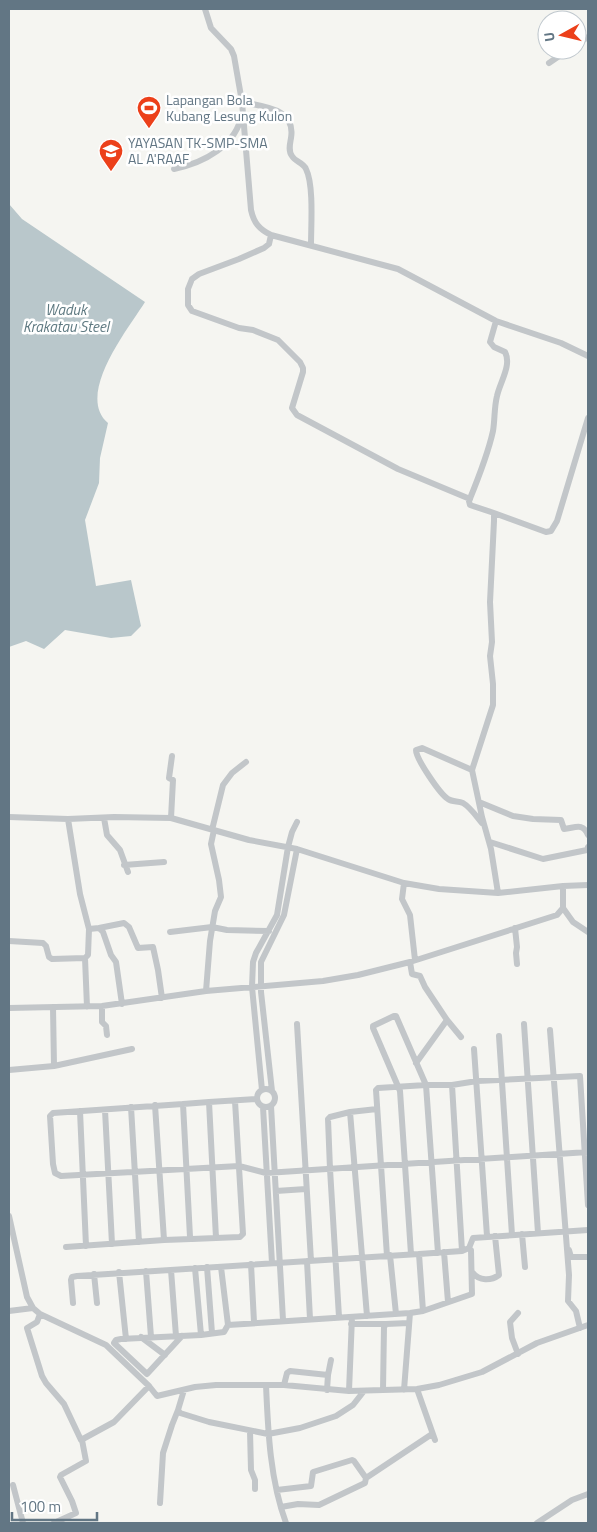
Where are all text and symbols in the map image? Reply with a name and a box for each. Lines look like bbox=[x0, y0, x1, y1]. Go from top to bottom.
north arrow bbox=[537, 10, 587, 60]
text: U bbox=[538, 31, 560, 43]
place label: Lapangan Bola Kubang Lesung Kulon bbox=[166, 89, 292, 126]
sports icon: Lapangan Bola Kubang Lesung Kulon bbox=[136, 95, 162, 129]
place label: YAYASAN TK-SMP-SMA AL A'RAAF bbox=[128, 132, 268, 169]
school or university icon: YAYASAN TK-SMP-SMA AL A'RAAF bbox=[98, 138, 124, 172]
water label: Waduk Krakatau Steel bbox=[23, 298, 111, 338]
scale bar bbox=[12, 1490, 98, 1522]
text: 100 m bbox=[20, 1495, 61, 1518]

